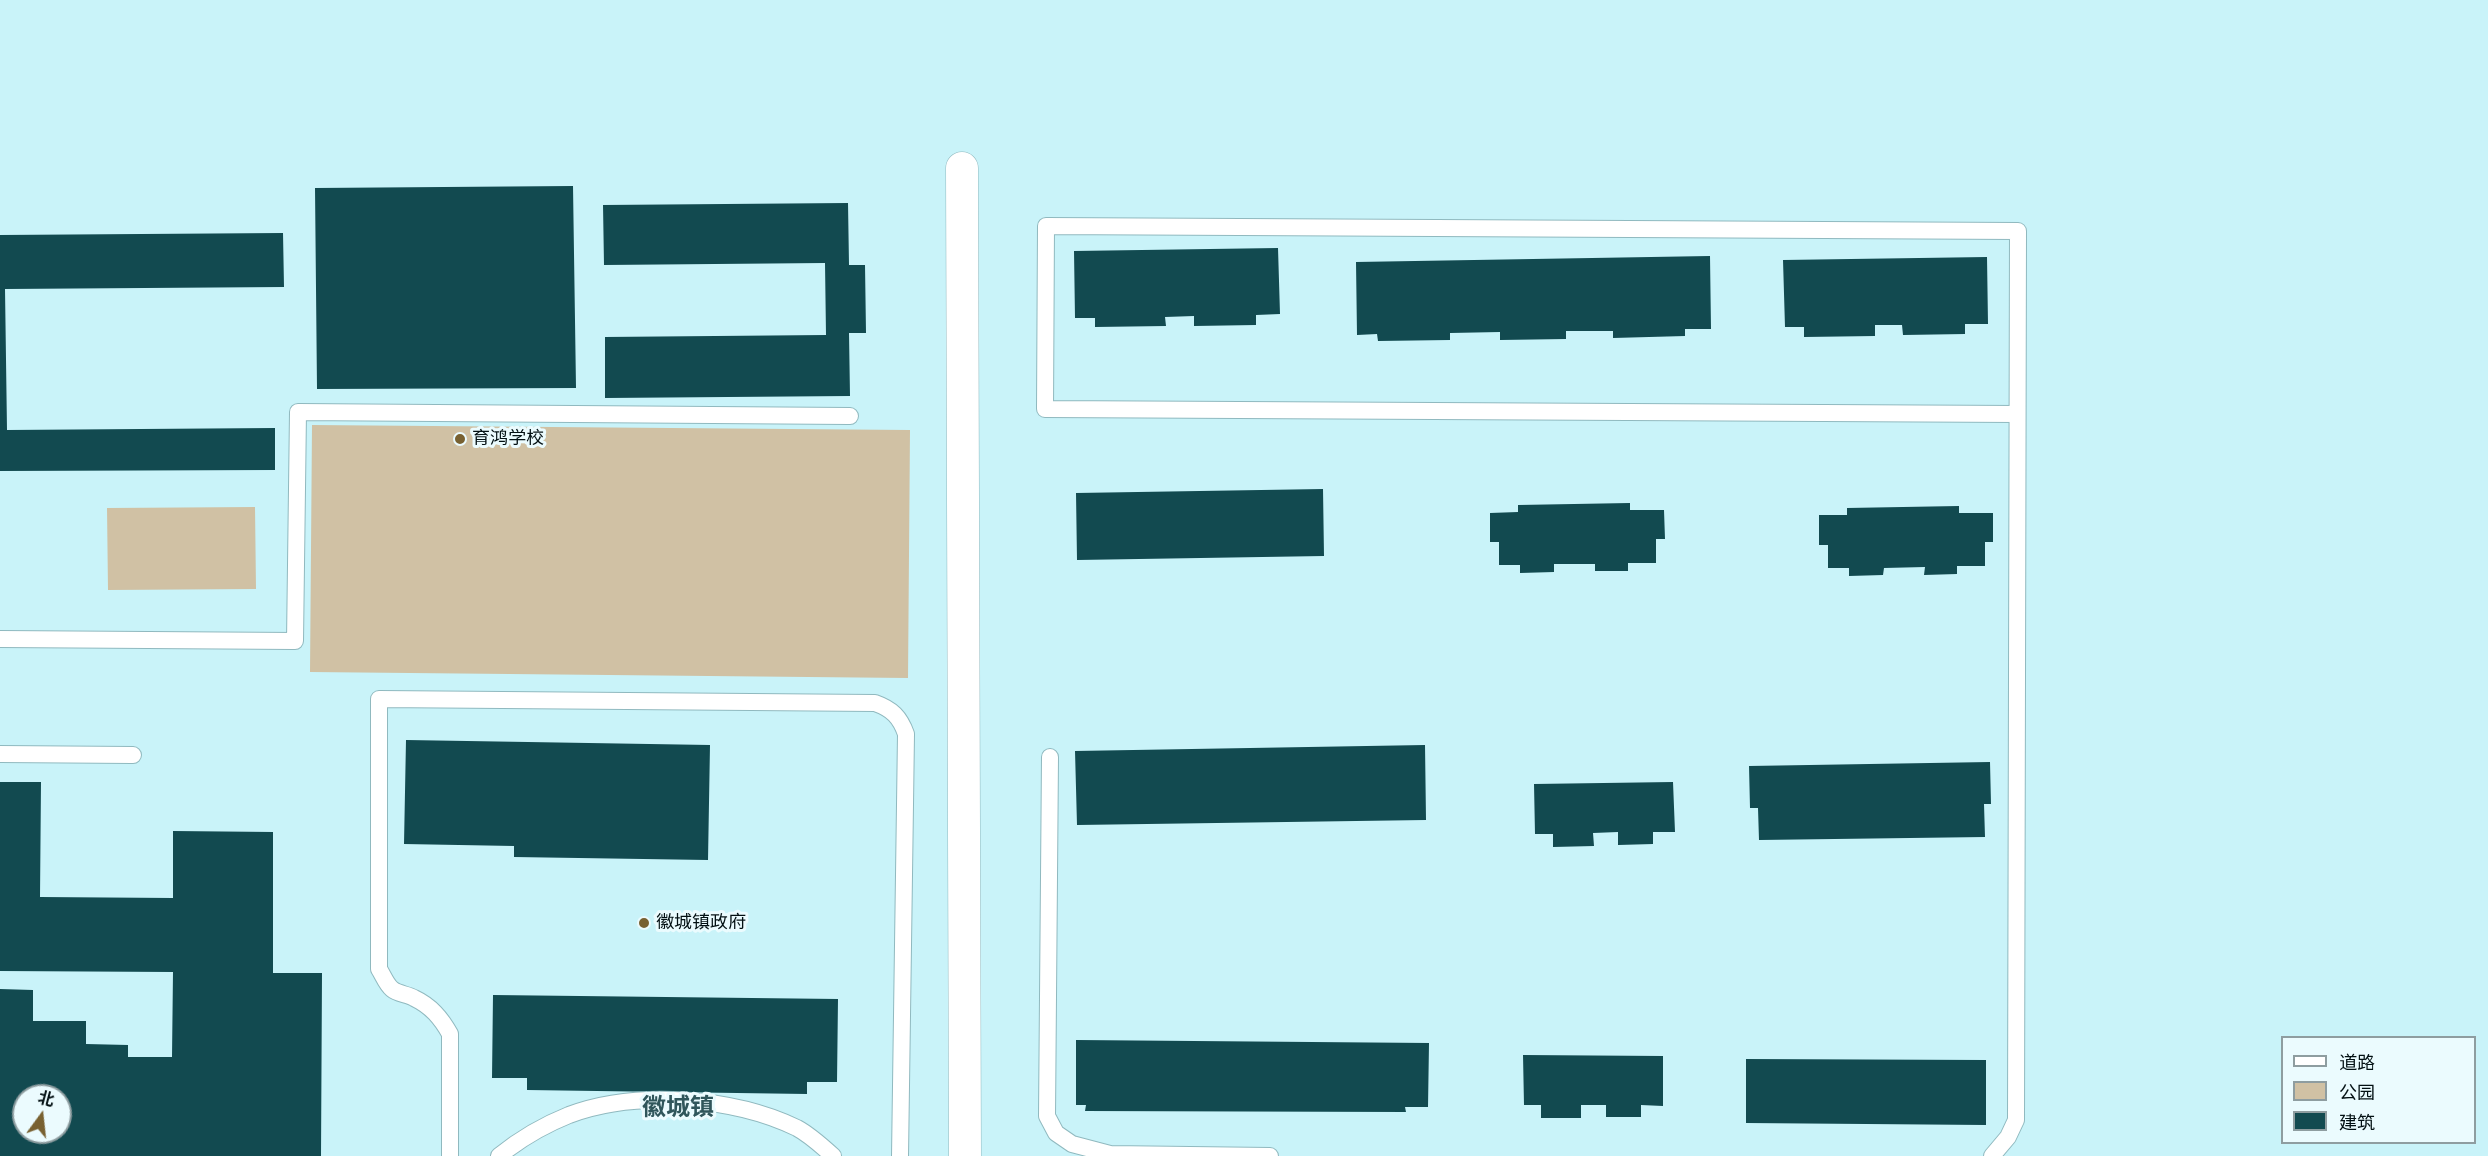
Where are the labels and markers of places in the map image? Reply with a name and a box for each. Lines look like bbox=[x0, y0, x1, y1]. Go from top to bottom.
place label: 育鸿学校 bbox=[472, 428, 544, 450]
marker: 育鸿学校 bbox=[453, 432, 467, 446]
place label: 徽城镇政府 bbox=[656, 912, 746, 934]
marker: 徽城镇政府 bbox=[637, 916, 651, 930]

